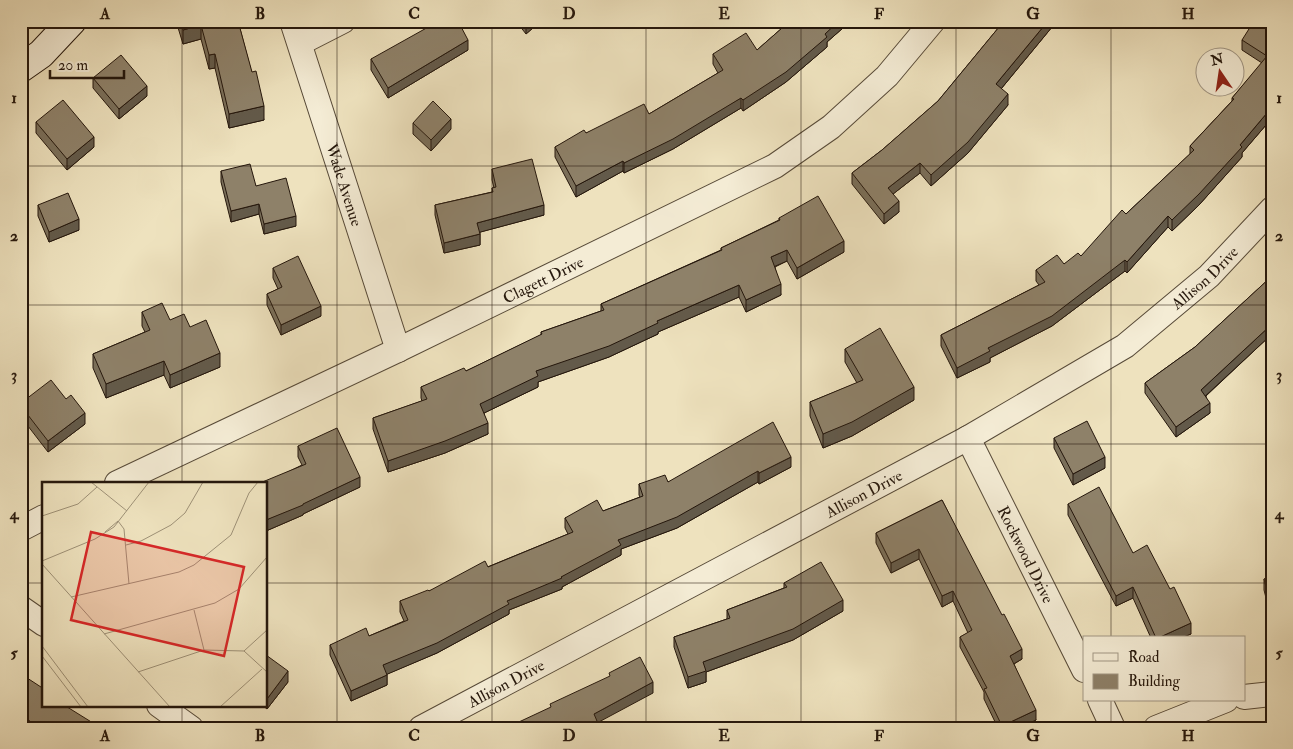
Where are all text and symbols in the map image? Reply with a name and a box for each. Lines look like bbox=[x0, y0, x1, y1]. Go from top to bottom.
text: A bbox=[99, 4, 111, 24]
text: B bbox=[255, 4, 265, 24]
text: C bbox=[408, 4, 420, 24]
text: D bbox=[562, 4, 576, 24]
text: E bbox=[718, 4, 730, 24]
text: F bbox=[874, 4, 884, 24]
text: G bbox=[1026, 4, 1040, 24]
text: H bbox=[1181, 4, 1195, 24]
scale bar bbox=[50, 48, 124, 80]
north arrow bbox=[1196, 48, 1246, 98]
text: N bbox=[1208, 50, 1226, 70]
text: 20 m bbox=[58, 56, 88, 75]
text: 1 bbox=[11, 88, 17, 108]
text: 1 bbox=[1276, 88, 1282, 108]
street label: Wade Avenue bbox=[321, 140, 367, 229]
text: 2 bbox=[10, 226, 18, 246]
text: 2 bbox=[1275, 226, 1283, 246]
street label: Allison Drive bbox=[1167, 242, 1243, 315]
street label: Clagett Drive bbox=[500, 252, 587, 308]
text: 3 bbox=[11, 365, 17, 385]
text: 3 bbox=[1276, 365, 1282, 385]
street label: Allison Drive bbox=[821, 466, 906, 523]
inset map bbox=[42, 482, 268, 706]
street label: Rockwood Drive bbox=[993, 503, 1058, 607]
text: 4 bbox=[9, 504, 20, 524]
text: 4 bbox=[1274, 504, 1285, 524]
legend bbox=[1083, 636, 1246, 702]
text: 5 bbox=[10, 643, 18, 663]
text: 5 bbox=[1275, 643, 1283, 663]
text: Road bbox=[1128, 648, 1160, 667]
street label: Allison Drive bbox=[464, 655, 548, 713]
text: Building bbox=[1128, 672, 1180, 691]
text: A bbox=[99, 726, 111, 746]
text: B bbox=[255, 726, 265, 746]
text: C bbox=[408, 726, 420, 746]
text: D bbox=[562, 726, 576, 746]
text: E bbox=[718, 726, 730, 746]
text: F bbox=[874, 726, 884, 746]
text: G bbox=[1026, 726, 1040, 746]
text: H bbox=[1181, 726, 1195, 746]

